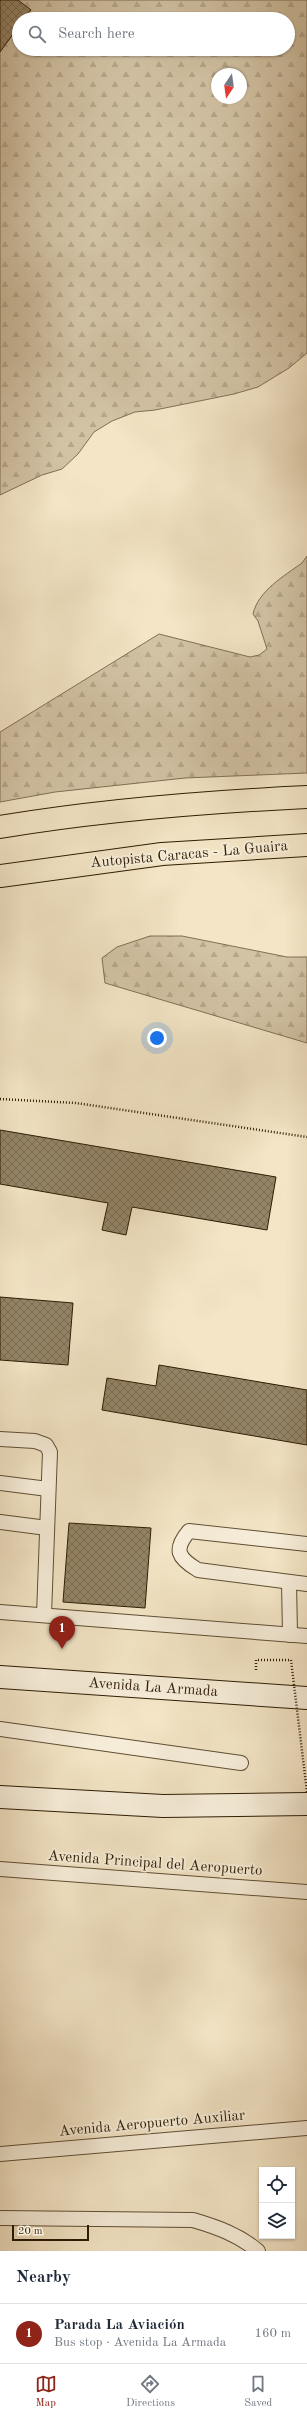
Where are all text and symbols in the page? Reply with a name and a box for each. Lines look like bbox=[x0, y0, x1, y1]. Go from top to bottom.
search box bbox=[12, 12, 295, 56]
icon: search bbox=[26, 23, 48, 45]
text: Search here bbox=[58, 27, 135, 42]
north arrow bbox=[211, 68, 247, 104]
street label: Autopista Caracas - La Guaira bbox=[90, 839, 289, 871]
your location bbox=[147, 1028, 167, 1048]
pin: 1 bbox=[49, 1616, 75, 1649]
street label: Avenida La Armada bbox=[88, 1676, 219, 1700]
street label: Avenida Principal del Aeropuerto bbox=[47, 1849, 263, 1879]
street label: Avenida Aeropuerto Auxiliar bbox=[58, 2108, 246, 2140]
map controls bbox=[259, 2167, 295, 2239]
button: locate bbox=[259, 2167, 295, 2203]
button: layers bbox=[259, 2203, 295, 2239]
scale bar bbox=[12, 2223, 89, 2242]
text: 20 m bbox=[18, 2226, 43, 2237]
text: Nearby bbox=[16, 2269, 71, 2286]
text: Parada La Aviación bbox=[54, 2318, 185, 2333]
text: 1 bbox=[25, 2327, 33, 2340]
text: 160 m bbox=[254, 2327, 291, 2340]
text: Bus stop · Avenida La Armada bbox=[54, 2336, 226, 2349]
tab: Map bbox=[35, 2373, 57, 2411]
tab: Directions bbox=[126, 2373, 175, 2411]
tab: Saved bbox=[244, 2373, 272, 2411]

